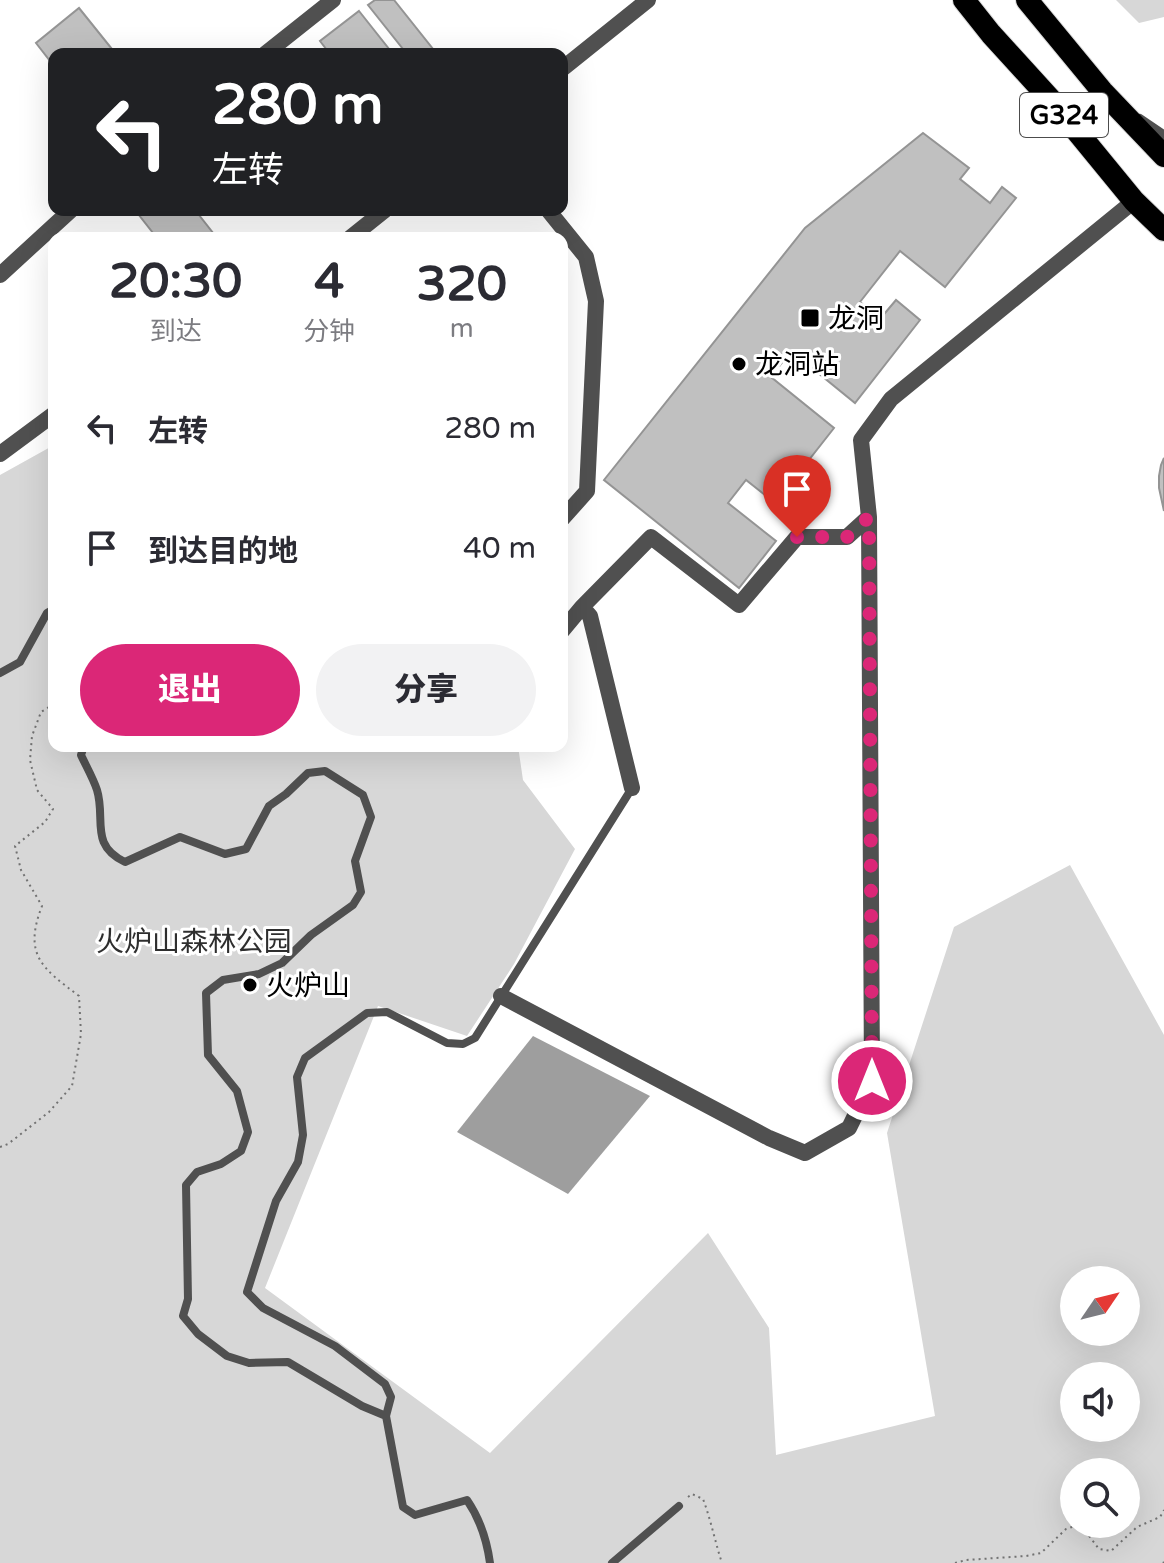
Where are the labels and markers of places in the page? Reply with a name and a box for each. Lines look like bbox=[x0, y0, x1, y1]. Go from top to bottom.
place label: 龙洞 bbox=[828, 302, 884, 336]
marker: 龙洞 bbox=[799, 307, 821, 329]
place label: 龙洞站 bbox=[755, 348, 839, 382]
marker: 龙洞站 bbox=[730, 355, 748, 373]
pin bbox=[763, 455, 831, 537]
place label: 火炉山 bbox=[266, 969, 350, 1003]
marker: 火炉山 bbox=[241, 976, 259, 994]

